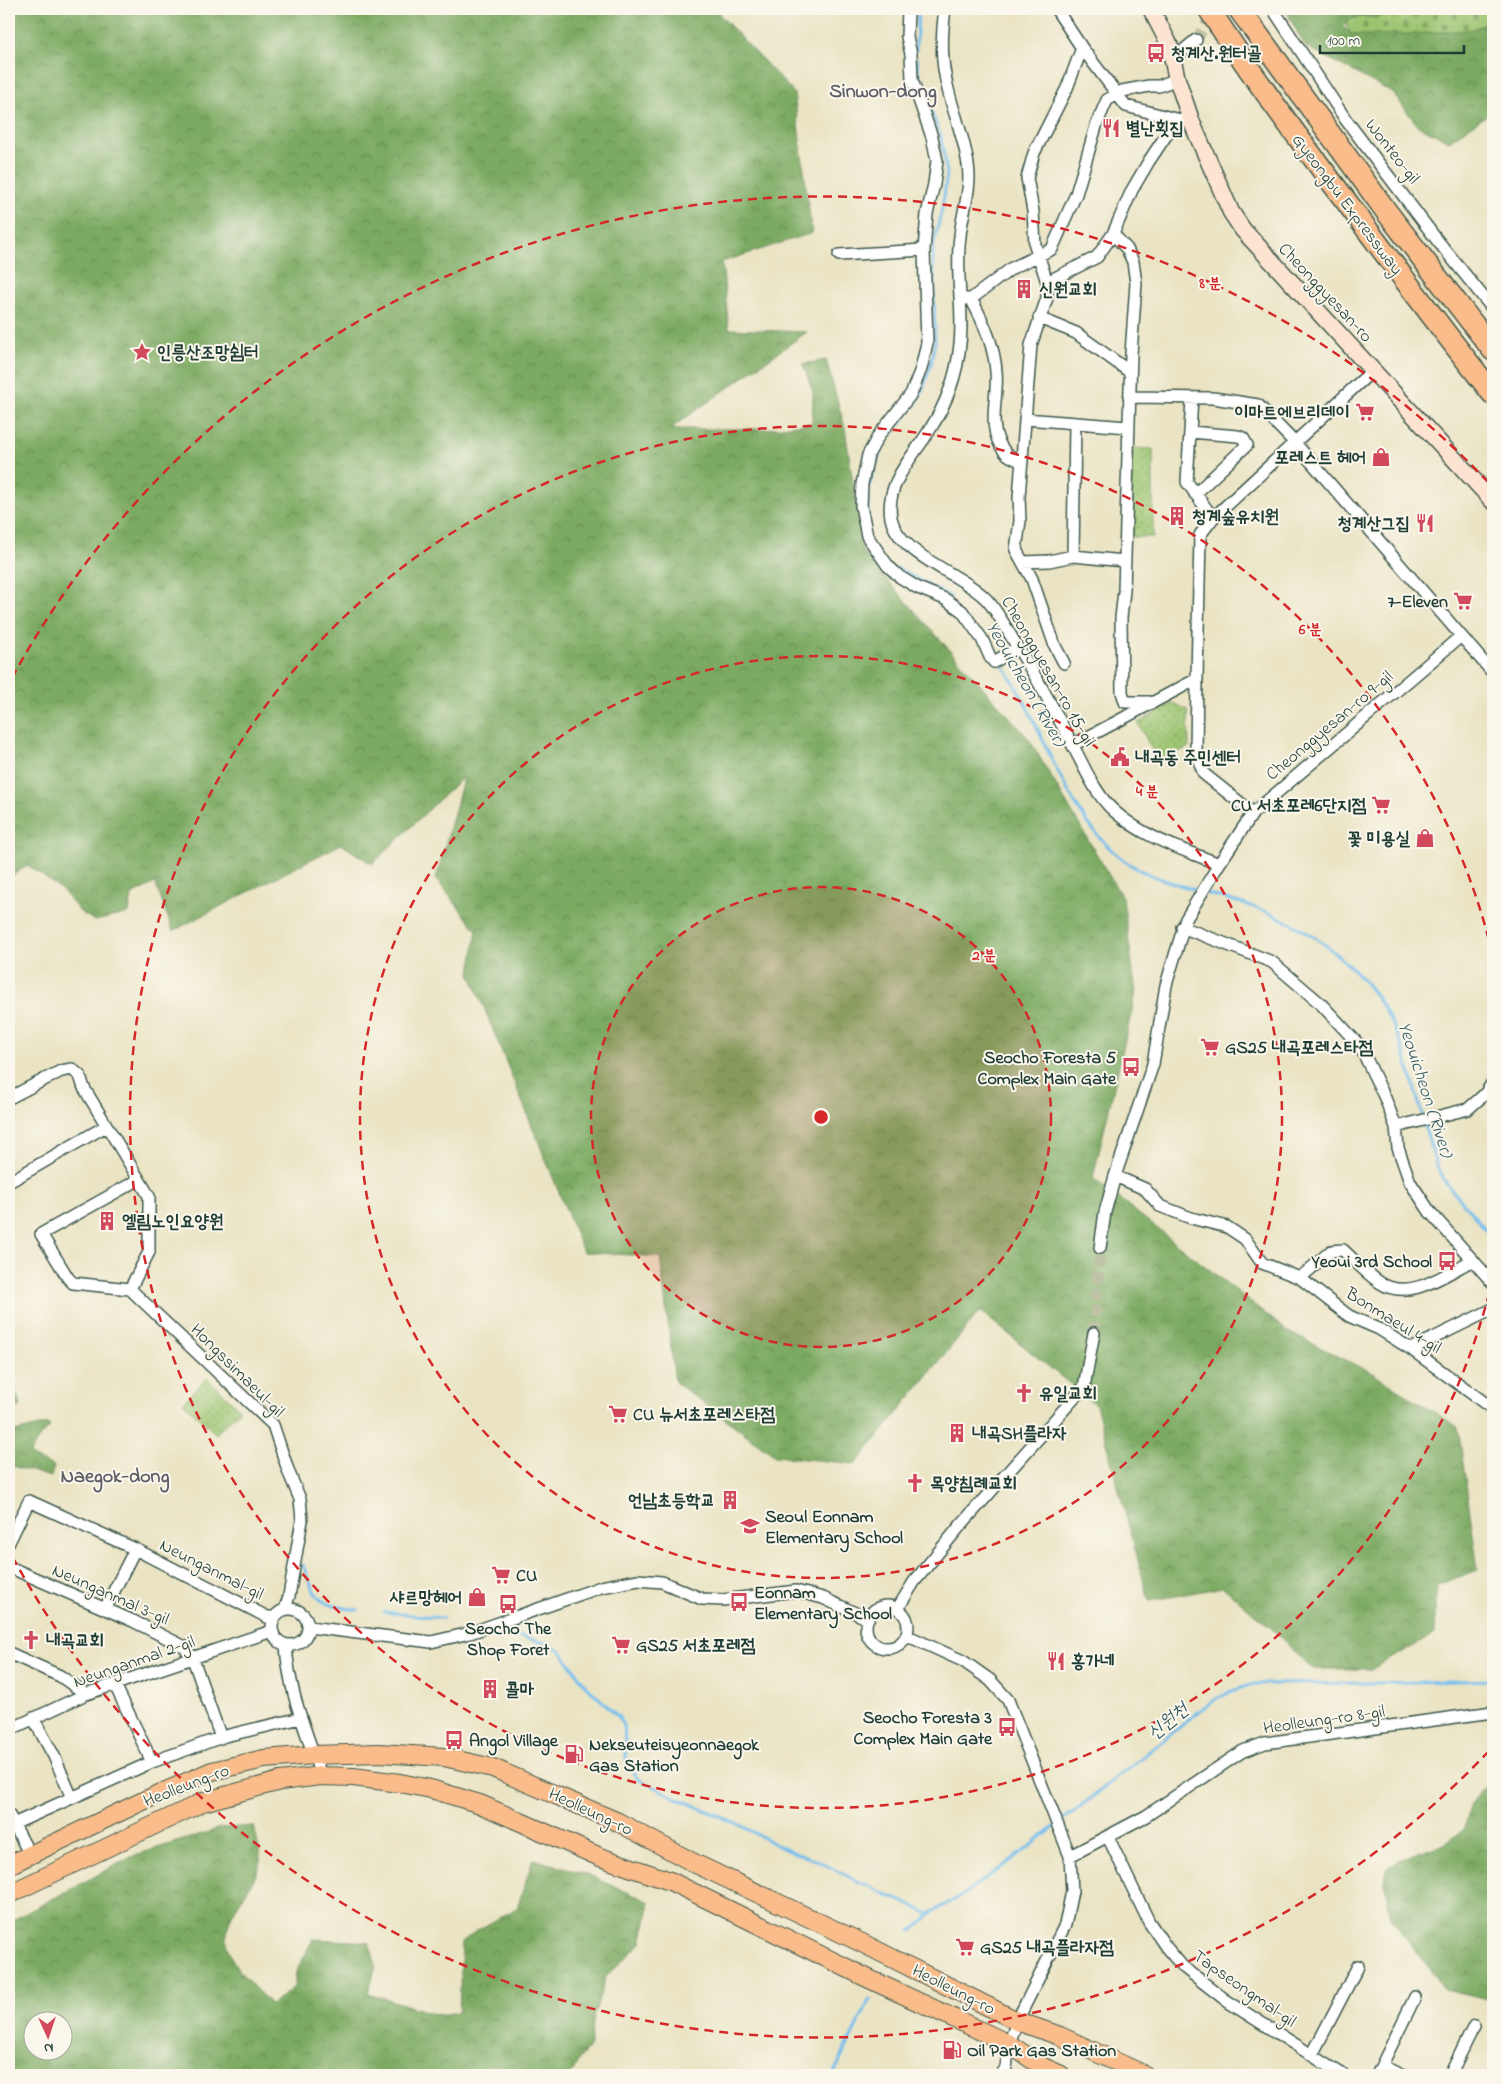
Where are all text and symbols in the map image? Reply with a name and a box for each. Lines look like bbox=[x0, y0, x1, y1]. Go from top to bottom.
scale bar bbox=[1320, 22, 1463, 54]
text: 100 m bbox=[1327, 30, 1360, 52]
bus stop icon: 청계산.원터골 bbox=[1145, 42, 1167, 64]
place label: 청계산.원터골 bbox=[1171, 42, 1262, 68]
district label: Sinwon-dong bbox=[829, 78, 937, 108]
street label: Wonteo-gil bbox=[1357, 114, 1425, 191]
restaurant icon: 별난횟집 bbox=[1100, 117, 1122, 139]
place label: 별난횟집 bbox=[1126, 117, 1184, 143]
street label: Gyeongbu Expressway bbox=[1284, 129, 1408, 282]
street label: Cheonggyesan-ro bbox=[1270, 238, 1378, 350]
text: 8 분 bbox=[1198, 273, 1221, 295]
building icon: 신원교회 bbox=[1013, 278, 1035, 300]
place label: 신원교회 bbox=[1039, 278, 1097, 304]
place icon: 인릉산조망쉼터 bbox=[131, 341, 153, 363]
place label: 인릉산조망쉼터 bbox=[157, 341, 258, 367]
place label: 이마트에브리데이 bbox=[1234, 401, 1350, 427]
supermarket icon: 이마트에브리데이 bbox=[1354, 401, 1376, 423]
place label: 포레스트 헤어 bbox=[1275, 446, 1366, 472]
shop icon: 포레스트 헤어 bbox=[1370, 446, 1392, 468]
building icon: 청계숲유치원 bbox=[1166, 505, 1188, 527]
place label: 청계숲유치원 bbox=[1192, 505, 1279, 531]
place label: 청계산그집 bbox=[1338, 512, 1410, 538]
restaurant icon: 청계산그집 bbox=[1414, 512, 1436, 534]
place label: 7-Eleven bbox=[1387, 590, 1448, 616]
supermarket icon: 7-Eleven bbox=[1452, 590, 1474, 612]
street label: Cheonggyesan-ro 15-gil bbox=[993, 592, 1101, 753]
water label: Yeouicheon (River) bbox=[978, 616, 1073, 754]
text: 6 분 bbox=[1298, 619, 1321, 641]
street label: Cheonggyesan-ro 9-gil bbox=[1261, 665, 1400, 789]
public building icon: 내곡동 주민센터 bbox=[1109, 746, 1131, 768]
place label: 내곡동 주민센터 bbox=[1135, 746, 1241, 772]
text: 4 분 bbox=[1135, 781, 1158, 803]
place label: CU 서초포레6단지점 bbox=[1231, 794, 1367, 820]
supermarket icon: CU 서초포레6단지점 bbox=[1370, 794, 1392, 816]
place label: 꽃 미용실 bbox=[1348, 827, 1411, 853]
shop icon: 꽃 미용실 bbox=[1414, 827, 1436, 849]
text: 2 분 bbox=[971, 945, 996, 967]
water label: Yeouicheon (River) bbox=[1390, 1018, 1460, 1163]
supermarket icon: GS25 내곡포레스타점 bbox=[1199, 1036, 1221, 1058]
place label: GS25 내곡포레스타점 bbox=[1225, 1036, 1373, 1062]
place label: Seocho Foresta 5 Complex Main Gate bbox=[978, 1046, 1117, 1093]
bus stop icon: Seocho Foresta 5 Complex Main Gate bbox=[1120, 1056, 1142, 1078]
centre of rings bbox=[812, 1108, 830, 1126]
building icon: 엘림노인요양원 bbox=[96, 1210, 118, 1232]
place label: 엘림노인요양원 bbox=[122, 1210, 223, 1236]
place label: Yeoui 3rd School bbox=[1310, 1250, 1432, 1276]
bus stop icon: Yeoui 3rd School bbox=[1436, 1250, 1458, 1272]
street label: Bonmaeul 4-gil bbox=[1339, 1281, 1446, 1362]
street label: Hongssimaeul-gil bbox=[183, 1318, 290, 1425]
church icon: 유일교회 bbox=[1013, 1382, 1035, 1404]
place label: 유일교회 bbox=[1039, 1382, 1097, 1408]
supermarket icon: CU 뉴서초포레스타점 bbox=[607, 1403, 629, 1425]
place label: CU 뉴서초포레스타점 bbox=[633, 1403, 775, 1429]
building icon: 내곡SH플라자 bbox=[946, 1422, 968, 1444]
place label: 내곡SH플라자 bbox=[972, 1422, 1067, 1448]
district label: Naegok-dong bbox=[61, 1463, 169, 1493]
church icon: 목양침례교회 bbox=[904, 1472, 926, 1494]
place label: 목양침례교회 bbox=[930, 1472, 1017, 1498]
place label: 언남초등학교 bbox=[628, 1489, 715, 1515]
building icon: 언남초등학교 bbox=[719, 1489, 741, 1511]
place label: Seoul Eonnam Elementary School bbox=[765, 1505, 903, 1553]
school or university icon: Seoul Eonnam Elementary School bbox=[739, 1515, 761, 1537]
street label: Neunganmal-gil bbox=[154, 1533, 268, 1609]
street label: Neunganmal 3-gil bbox=[47, 1558, 173, 1634]
supermarket icon: CU bbox=[490, 1564, 512, 1586]
place label: CU bbox=[516, 1564, 537, 1590]
place label: Eonnam Elementary School bbox=[754, 1581, 892, 1629]
place label: 샤르망헤어 bbox=[390, 1586, 462, 1612]
shop icon: 샤르망헤어 bbox=[466, 1586, 488, 1608]
bus stop icon: Eonnam Elementary School bbox=[728, 1591, 750, 1613]
bus stop icon: Seocho The Shop Foret bbox=[497, 1593, 519, 1615]
place label: Seocho The Shop Foret bbox=[465, 1617, 552, 1664]
church icon: 내곡교회 bbox=[20, 1629, 42, 1651]
place label: 내곡교회 bbox=[46, 1629, 104, 1655]
street label: Neunganmal 2-gil bbox=[70, 1630, 199, 1697]
supermarket icon: GS25 서초포레점 bbox=[610, 1634, 632, 1656]
place label: GS25 서초포레점 bbox=[636, 1634, 756, 1660]
restaurant icon: 홍가네 bbox=[1045, 1650, 1067, 1672]
place label: 홍가네 bbox=[1071, 1650, 1114, 1676]
building icon: 콜마 bbox=[479, 1678, 501, 1700]
place label: 콜마 bbox=[505, 1678, 534, 1704]
water label: 신원천 bbox=[1142, 1696, 1196, 1747]
street label: Heolleung-ro 8-gil bbox=[1262, 1700, 1387, 1743]
place label: Seocho Foresta 3 Complex Main Gate bbox=[854, 1706, 993, 1753]
bus stop icon: Seocho Foresta 3 Complex Main Gate bbox=[996, 1716, 1018, 1738]
bus stop icon: Angol Village bbox=[443, 1729, 465, 1751]
place label: Angol Village bbox=[469, 1729, 559, 1756]
place label: Nekseuteisyeonnaegok Gas Station bbox=[589, 1733, 760, 1780]
fuel station icon: Nekseuteisyeonnaegok Gas Station bbox=[563, 1743, 585, 1765]
street label: Heolleung-ro bbox=[140, 1759, 234, 1816]
street label: Heolleung-ro bbox=[543, 1782, 637, 1845]
supermarket icon: GS25 내곡플라자점 bbox=[954, 1936, 976, 1958]
place label: GS25 내곡플라자점 bbox=[980, 1936, 1114, 1962]
street label: Tapseongmal-gil bbox=[1186, 1944, 1301, 2036]
street label: Heolleung-ro bbox=[906, 1959, 999, 2024]
north arrow bbox=[22, 2012, 72, 2062]
text: N bbox=[43, 2037, 54, 2058]
fuel station icon: Oil Park Gas Station bbox=[941, 2039, 963, 2061]
place label: Oil Park Gas Station bbox=[967, 2039, 1116, 2065]

